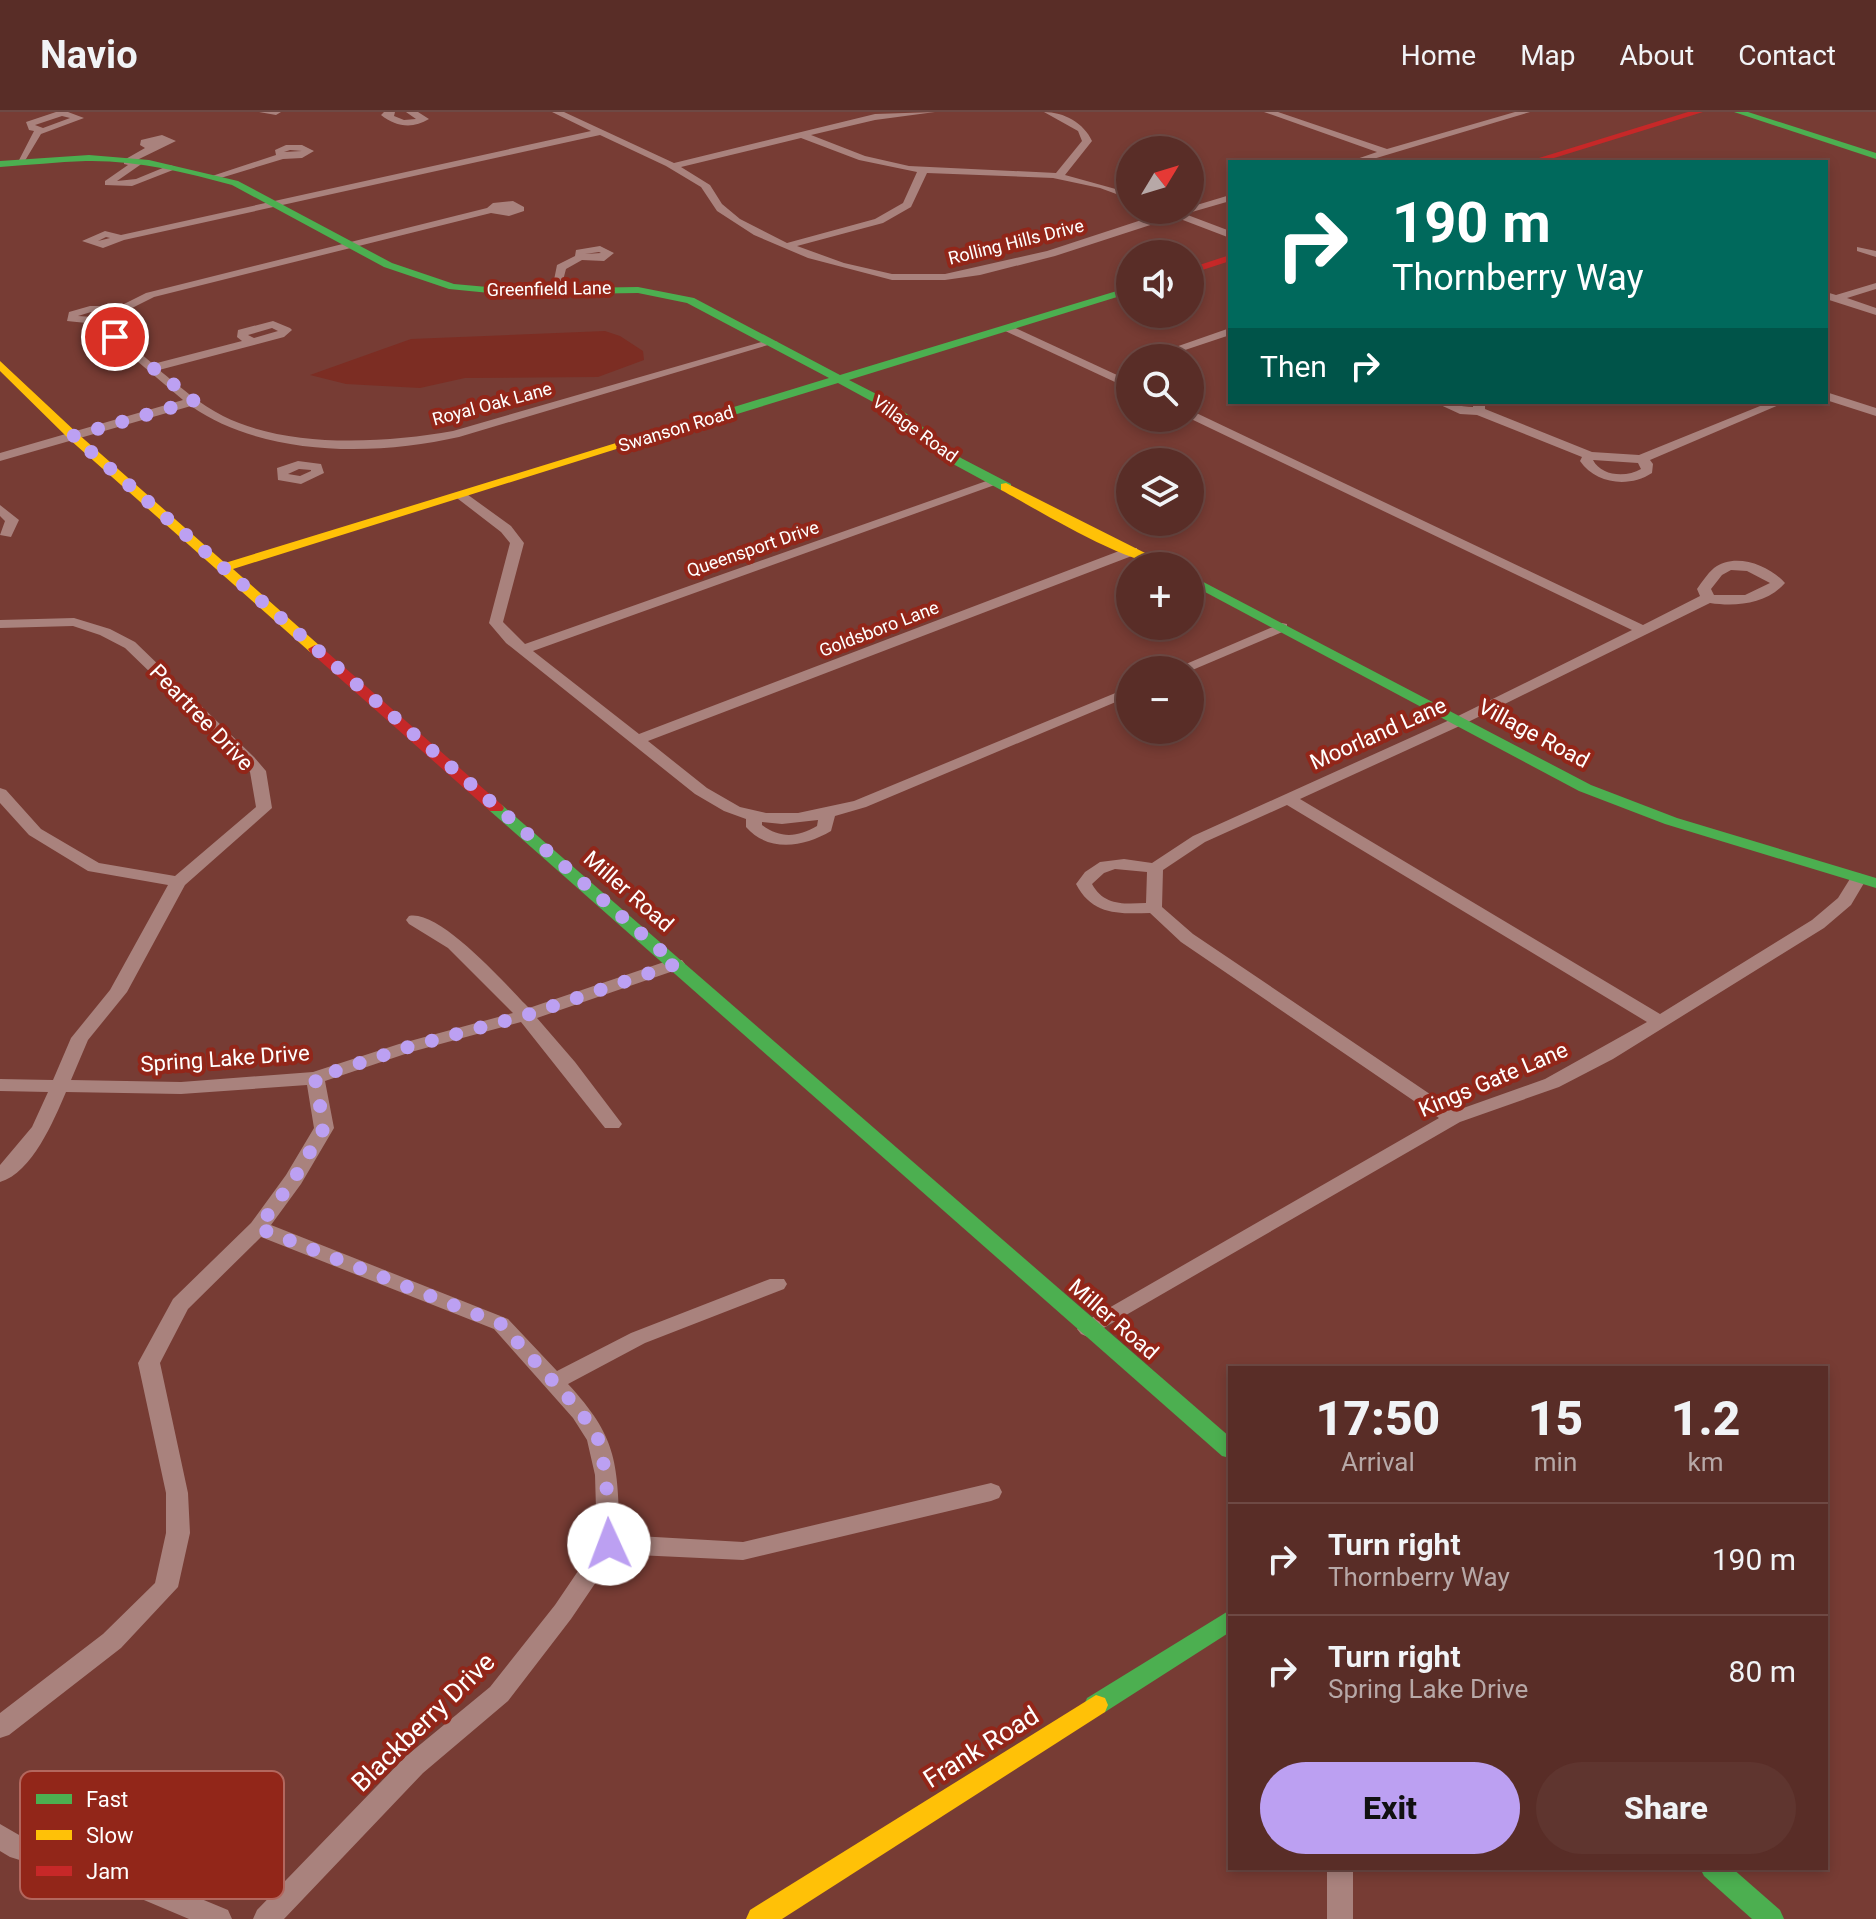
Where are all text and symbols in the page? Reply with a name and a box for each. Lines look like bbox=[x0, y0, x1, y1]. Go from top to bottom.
text: Navio bbox=[40, 33, 138, 77]
text: Home bbox=[1401, 39, 1476, 72]
text: Map bbox=[1520, 39, 1576, 72]
text: About bbox=[1620, 39, 1694, 72]
text: Contact bbox=[1738, 39, 1836, 72]
north arrow bbox=[1116, 136, 1204, 224]
map controls bbox=[1116, 136, 1204, 744]
text: 190 m bbox=[1392, 190, 1551, 256]
icon: right bbox=[1260, 192, 1364, 296]
street label: Rolling Hills Drive bbox=[946, 214, 1086, 269]
button: sound bbox=[1116, 240, 1204, 328]
text: Thornberry Way bbox=[1392, 257, 1644, 299]
street label: Greenfield Lane bbox=[486, 277, 612, 300]
pin bbox=[81, 303, 149, 371]
icon: arrive bbox=[93, 315, 137, 359]
button: search bbox=[1116, 344, 1204, 432]
icon: right bbox=[1343, 344, 1387, 388]
text: Then bbox=[1260, 349, 1327, 384]
street label: Royal Oak Lane bbox=[430, 377, 554, 430]
street label: Village Road bbox=[869, 391, 962, 466]
street label: Swanson Road bbox=[616, 401, 736, 456]
button: layers bbox=[1116, 448, 1204, 536]
street label: Queensport Drive bbox=[684, 516, 822, 581]
button: + bbox=[1116, 552, 1204, 640]
street label: Goldsboro Lane bbox=[816, 596, 942, 661]
button: − bbox=[1116, 656, 1204, 744]
street label: Peartree Drive bbox=[145, 659, 259, 776]
street label: Moorland Lane bbox=[1306, 692, 1450, 775]
street label: Village Road bbox=[1474, 694, 1593, 773]
street label: Miller Road bbox=[579, 846, 678, 937]
street label: Kings Gate Lane bbox=[1415, 1037, 1571, 1122]
street label: Spring Lake Drive bbox=[140, 1040, 310, 1077]
street label: Miller Road bbox=[1064, 1274, 1163, 1365]
text: 17:50 bbox=[1316, 1390, 1440, 1447]
text: 15 bbox=[1528, 1390, 1583, 1447]
text: 1.2 bbox=[1671, 1390, 1740, 1447]
text: Arrival bbox=[1341, 1447, 1415, 1477]
text: min bbox=[1534, 1447, 1577, 1477]
text: km bbox=[1688, 1447, 1724, 1477]
position arrow bbox=[567, 1502, 651, 1586]
text: Turn right bbox=[1328, 1527, 1461, 1562]
icon: right bbox=[1260, 1537, 1304, 1581]
text: 190 m bbox=[1712, 1542, 1796, 1577]
text: Thornberry Way bbox=[1328, 1562, 1510, 1592]
text: Turn right bbox=[1328, 1639, 1461, 1674]
street label: Blackberry Drive bbox=[345, 1646, 501, 1798]
icon: right bbox=[1260, 1649, 1304, 1693]
text: 80 m bbox=[1729, 1654, 1796, 1689]
text: Spring Lake Drive bbox=[1328, 1674, 1528, 1704]
street label: Frank Road bbox=[918, 1700, 1044, 1794]
button: Exit bbox=[1260, 1762, 1520, 1854]
button: Share bbox=[1536, 1762, 1796, 1854]
legend bbox=[20, 1771, 284, 1899]
text: Fast bbox=[86, 1787, 128, 1812]
text: Slow bbox=[86, 1823, 134, 1848]
text: Jam bbox=[86, 1859, 129, 1884]

